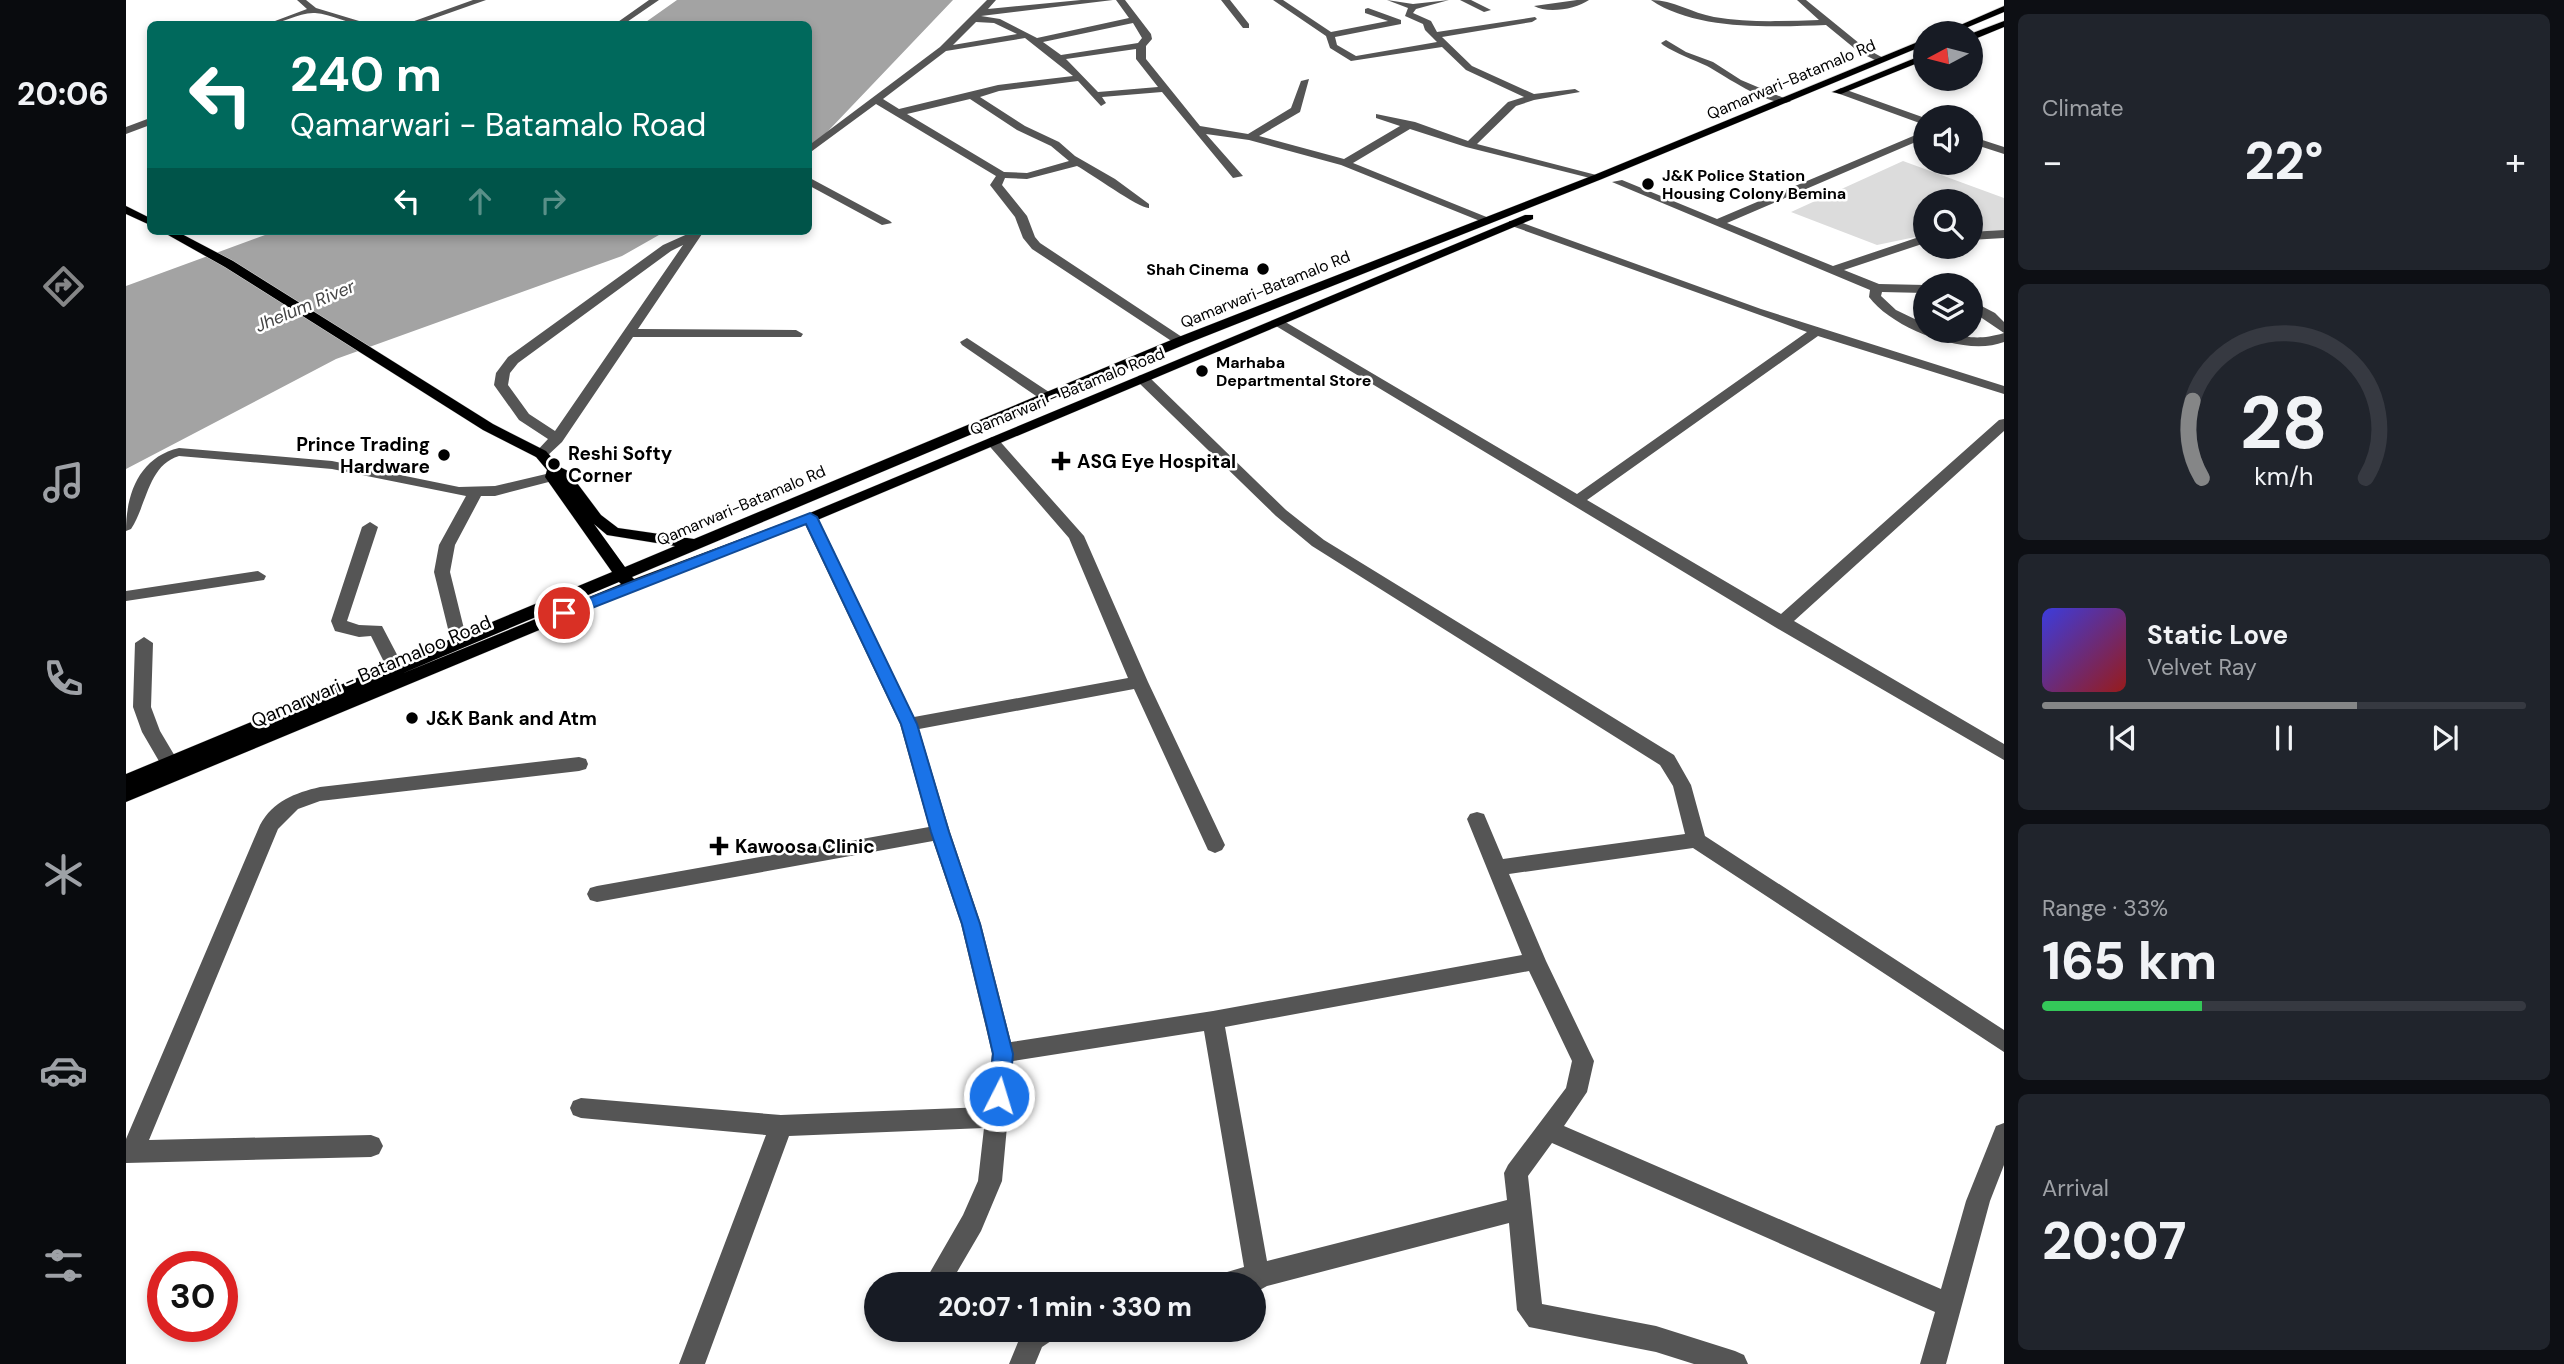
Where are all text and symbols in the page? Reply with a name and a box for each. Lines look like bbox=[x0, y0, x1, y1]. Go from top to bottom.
north arrow bbox=[1913, 21, 1983, 91]
map controls bbox=[1913, 21, 1983, 343]
street label: Qamarwari-Batamalo Rd bbox=[1704, 34, 1879, 125]
text: 240 m bbox=[290, 42, 442, 106]
icon: left bbox=[175, 49, 266, 140]
text: 20:06 bbox=[17, 73, 109, 115]
text: Climate bbox=[2042, 93, 2124, 123]
text: Qamarwari - Batamalo Road bbox=[290, 104, 706, 146]
button: sound bbox=[1913, 105, 1983, 175]
text: 22° bbox=[2244, 127, 2324, 195]
text: − bbox=[2042, 137, 2063, 187]
text: + bbox=[2505, 137, 2526, 187]
place label: J&K Police Station Housing Colony Bemina bbox=[1662, 165, 1846, 204]
marker: J&K Police Station Housing Colony Bemina bbox=[1640, 176, 1656, 192]
icon: left bbox=[388, 182, 426, 220]
icon: ahead bbox=[461, 182, 499, 220]
icon: right bbox=[534, 182, 572, 220]
button: search bbox=[1913, 189, 1983, 259]
street label: Qamarwari-Batamalo Rd bbox=[1177, 246, 1353, 333]
place label: Shah Cinema bbox=[1146, 259, 1249, 280]
marker: Shah Cinema bbox=[1255, 261, 1271, 277]
icon: directions bbox=[39, 262, 88, 311]
button: layers bbox=[1913, 273, 1983, 343]
water label: Jhelum River bbox=[251, 274, 360, 338]
street label: Qamarwari - Batamalo Road bbox=[967, 343, 1168, 440]
place label: Marhaba Departmental Store bbox=[1216, 352, 1371, 391]
marker: Marhaba Departmental Store bbox=[1194, 363, 1210, 379]
text: 28 bbox=[2240, 376, 2328, 471]
place label: Prince Trading Hardware bbox=[296, 432, 430, 479]
place label: Reshi Softy Corner bbox=[568, 441, 673, 488]
marker: Prince Trading Hardware bbox=[436, 447, 452, 463]
place label: ASG Eye Hospital bbox=[1077, 449, 1236, 474]
marker: ASG Eye Hospital bbox=[1051, 451, 1071, 471]
marker: Reshi Softy Corner bbox=[546, 456, 562, 472]
icon: music bbox=[39, 458, 88, 507]
street label: Qamarwari-Batamalo Rd bbox=[654, 460, 829, 551]
text: km/h bbox=[2254, 460, 2314, 493]
pin bbox=[534, 583, 594, 643]
icon: arrive bbox=[545, 594, 583, 632]
street label: Qamarwari - Batamaloo Road bbox=[247, 609, 495, 733]
text: Static Love bbox=[2147, 618, 2288, 652]
text: Velvet Ray bbox=[2147, 652, 2257, 682]
icon: phone bbox=[39, 654, 88, 703]
place label: J&K Bank and Atm bbox=[426, 706, 597, 731]
marker: J&K Bank and Atm bbox=[404, 710, 420, 726]
icon: previous bbox=[2104, 719, 2142, 757]
icon: pause bbox=[2265, 719, 2303, 757]
icon: next bbox=[2426, 719, 2464, 757]
place label: Kawoosa Clinic bbox=[735, 834, 875, 859]
marker: Kawoosa Clinic bbox=[709, 836, 729, 856]
icon: climate bbox=[39, 850, 88, 899]
text: Range · 33% bbox=[2042, 893, 2168, 923]
text: 165 km bbox=[2042, 927, 2217, 995]
icon: car bbox=[39, 1046, 88, 1095]
position arrow bbox=[962, 1059, 1036, 1133]
text: Arrival bbox=[2042, 1173, 2109, 1203]
text: 20:07 bbox=[2042, 1207, 2186, 1275]
icon: filters bbox=[39, 1241, 88, 1290]
speed limit sign: 30 bbox=[147, 1251, 238, 1342]
text: 20:07 · 1 min · 330 m bbox=[938, 1290, 1192, 1324]

